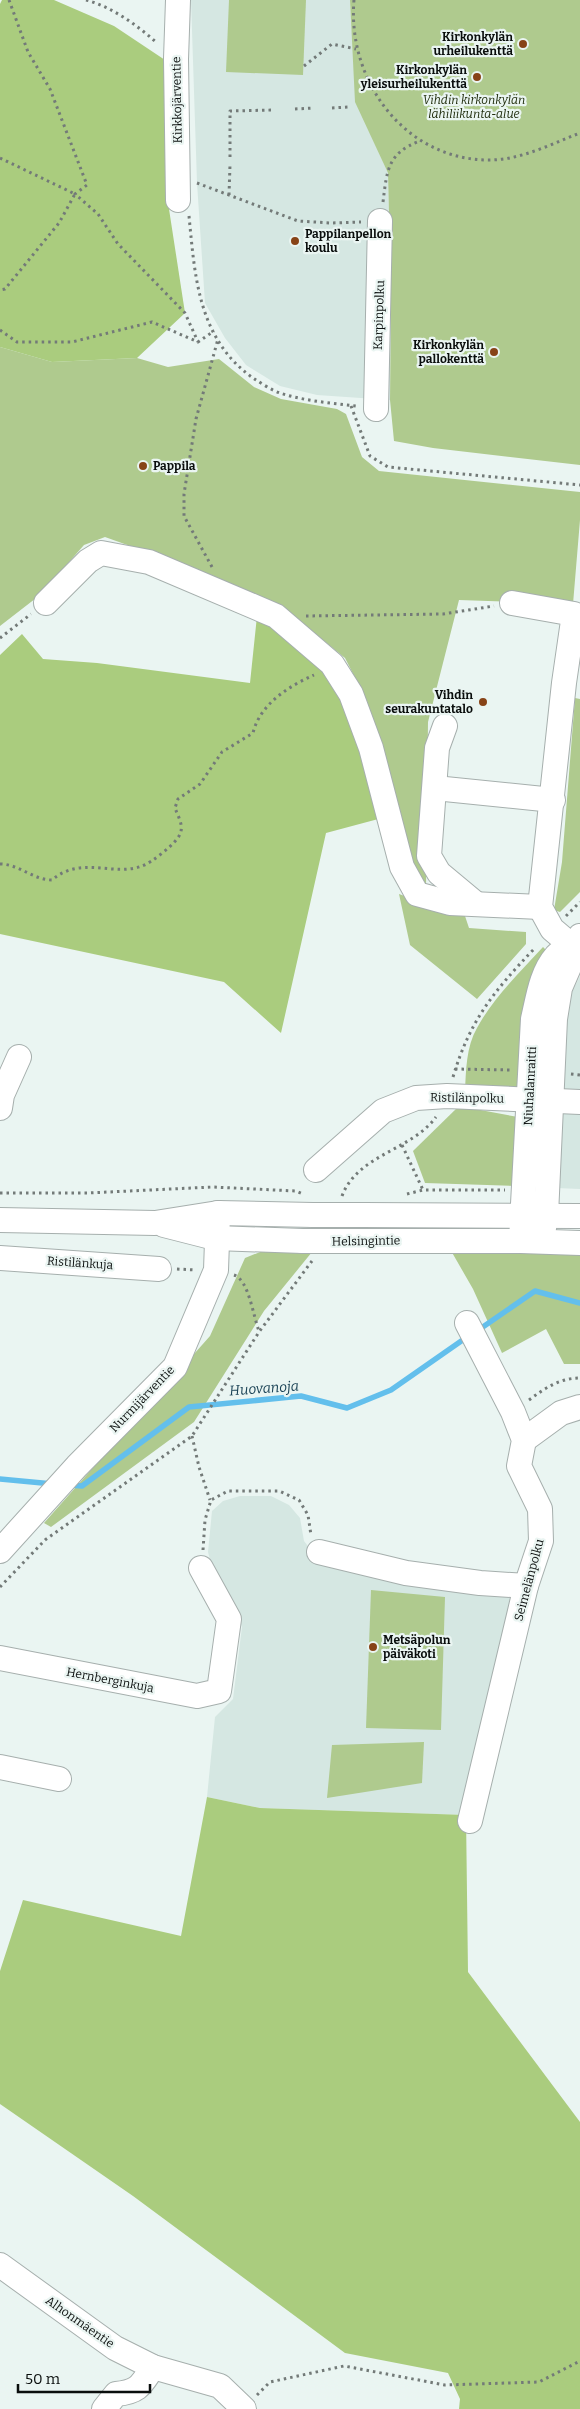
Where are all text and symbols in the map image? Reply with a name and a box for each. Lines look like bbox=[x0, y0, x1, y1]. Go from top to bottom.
place label: Kirkonkylän urheilukenttä bbox=[433, 30, 513, 58]
marker: Kirkonkylän urheilukenttä bbox=[517, 38, 529, 50]
street label: Kirkkojärventie bbox=[169, 56, 185, 144]
place label: Kirkonkylän yleisurheilukenttä bbox=[360, 63, 467, 91]
marker: Kirkonkylän yleisurheilukenttä bbox=[471, 71, 483, 83]
park label: Vihdin kirkonkylän lähiliikunta-alue bbox=[423, 93, 525, 121]
place label: Pappilanpellon koulu bbox=[305, 227, 392, 255]
marker: Pappilanpellon koulu bbox=[289, 235, 301, 247]
street label: Karpinpolku bbox=[371, 279, 387, 350]
place label: Kirkonkylän pallokenttä bbox=[413, 338, 484, 366]
marker: Kirkonkylän pallokenttä bbox=[488, 346, 500, 358]
place label: Pappila bbox=[153, 459, 196, 473]
marker: Pappila bbox=[137, 460, 149, 472]
place label: Vihdin seurakuntatalo bbox=[385, 688, 473, 716]
marker: Vihdin seurakuntatalo bbox=[477, 696, 489, 708]
street label: Niuhalanraitti bbox=[521, 1046, 539, 1126]
street label: Ristilänpolku bbox=[430, 1090, 505, 1106]
street label: Helsingintie bbox=[332, 1233, 400, 1249]
street label: Ristilänkuja bbox=[46, 1254, 114, 1272]
street label: Nurmijärventie bbox=[107, 1363, 177, 1435]
water label: Huovanoja bbox=[229, 1378, 300, 1399]
street label: Seimelänpolku bbox=[511, 1537, 547, 1623]
place label: Metsäpolun päiväkoti bbox=[383, 1633, 451, 1661]
marker: Metsäpolun päiväkoti bbox=[367, 1641, 379, 1653]
street label: Hernberginkuja bbox=[65, 1665, 155, 1695]
street label: Alhonmäentie bbox=[43, 2293, 117, 2351]
scale bar bbox=[18, 2362, 150, 2394]
text: 50 m bbox=[25, 2370, 61, 2388]

